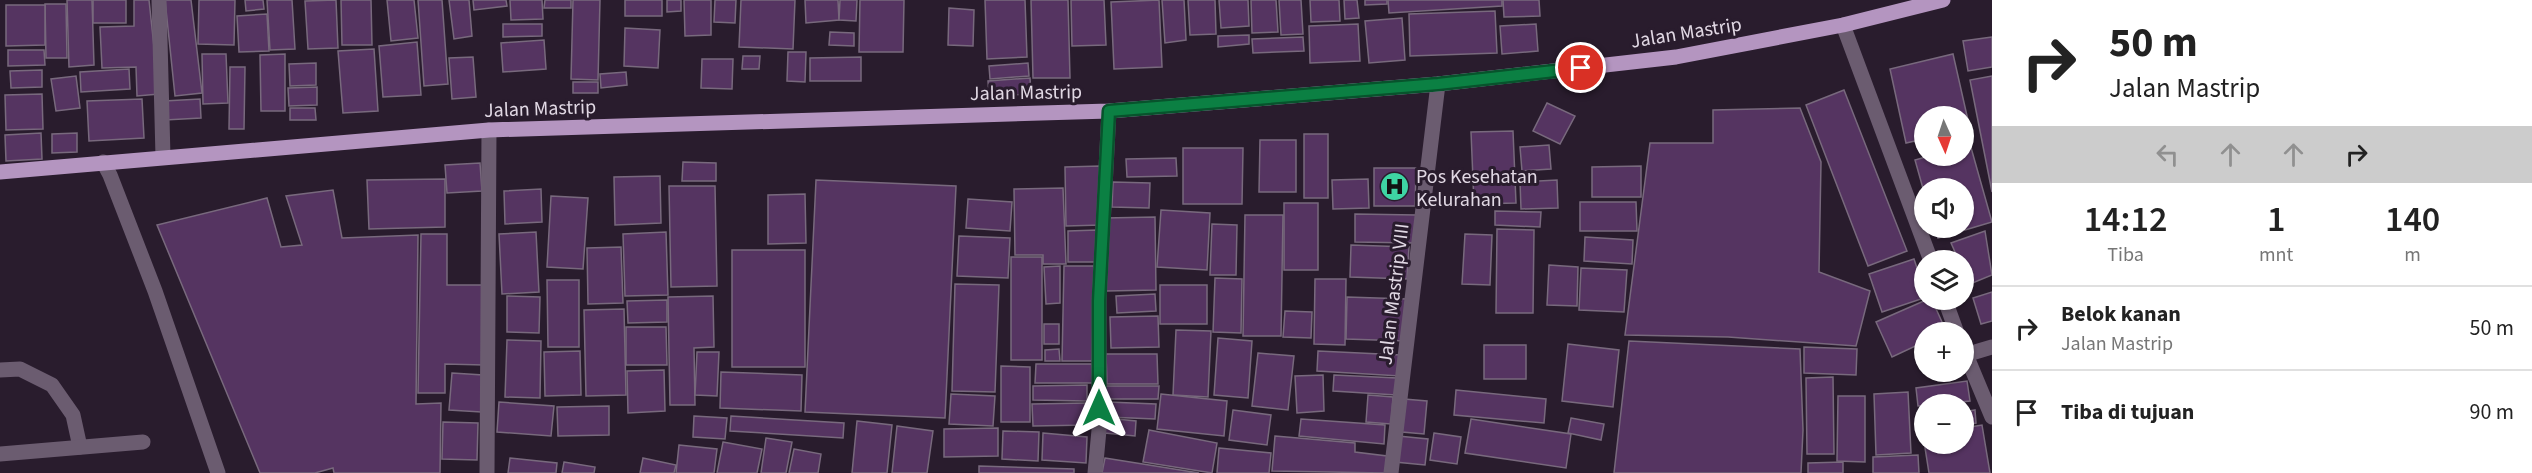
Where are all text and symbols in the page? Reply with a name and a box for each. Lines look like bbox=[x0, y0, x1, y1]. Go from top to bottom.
street label: Jalan Mastrip bbox=[1629, 10, 1744, 56]
text: 50 m bbox=[2109, 13, 2198, 73]
icon: right bbox=[2010, 24, 2088, 102]
pin bbox=[1555, 42, 1606, 93]
icon: arrive bbox=[1564, 51, 1597, 84]
text: Jalan Mastrip bbox=[2109, 69, 2260, 108]
street label: Jalan Mastrip bbox=[970, 78, 1082, 108]
street label: Jalan Mastrip bbox=[484, 93, 597, 125]
north arrow bbox=[1914, 106, 1974, 166]
map controls bbox=[1914, 106, 1974, 454]
icon: left bbox=[2151, 138, 2184, 171]
icon: ahead bbox=[2214, 138, 2247, 171]
icon: ahead bbox=[2277, 138, 2310, 171]
icon: right bbox=[2340, 138, 2373, 171]
place label: Pos Kesehatan Kelurahan bbox=[1416, 163, 1538, 214]
hospital icon: Pos Kesehatan Kelurahan bbox=[1379, 171, 1411, 203]
button: sound bbox=[1914, 178, 1974, 238]
text: 14:12 bbox=[2084, 194, 2167, 245]
text: 1 bbox=[2267, 194, 2285, 245]
text: 140 bbox=[2385, 194, 2440, 245]
street label: Jalan Mastrip VIII bbox=[1371, 222, 1417, 366]
text: Tiba bbox=[2107, 241, 2144, 269]
text: mnt bbox=[2259, 241, 2293, 269]
text: m bbox=[2404, 241, 2421, 269]
button: layers bbox=[1914, 250, 1974, 310]
text: Belok kanan bbox=[2061, 298, 2181, 330]
icon: right bbox=[2010, 312, 2043, 345]
text: 50 m bbox=[2469, 312, 2514, 344]
button: + bbox=[1914, 322, 1974, 382]
text: Jalan Mastrip bbox=[2061, 330, 2173, 358]
position arrow bbox=[1067, 376, 1131, 440]
button: − bbox=[1914, 394, 1974, 454]
icon: arrive bbox=[2010, 396, 2043, 429]
text: Tiba di tujuan bbox=[2061, 396, 2194, 428]
text: 90 m bbox=[2469, 396, 2514, 428]

